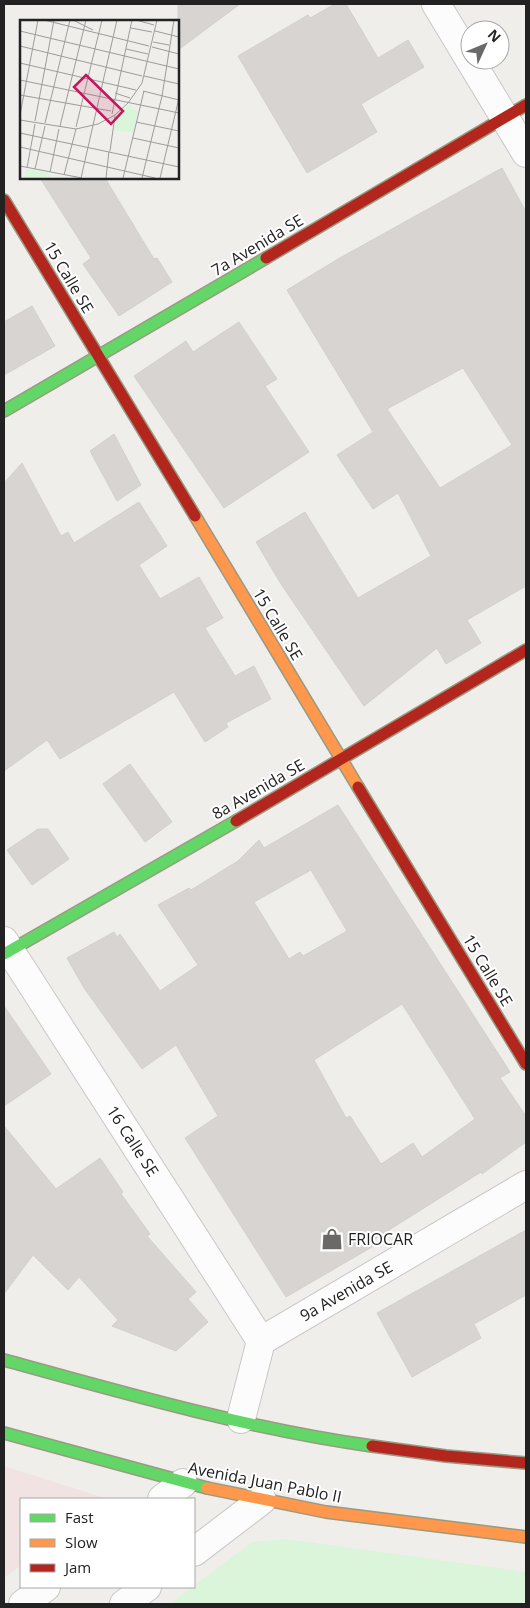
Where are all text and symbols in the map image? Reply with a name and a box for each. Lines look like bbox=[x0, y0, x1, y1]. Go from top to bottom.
inset map bbox=[20, 20, 179, 179]
north arrow bbox=[460, 20, 510, 70]
text: N bbox=[484, 25, 506, 46]
street label: 7a Avenida SE bbox=[207, 209, 307, 281]
street label: 15 Calle SE bbox=[39, 237, 99, 317]
street label: 15 Calle SE bbox=[248, 584, 308, 664]
street label: 8a Avenida SE bbox=[208, 754, 308, 824]
street label: 15 Calle SE bbox=[458, 930, 518, 1010]
street label: 16 Calle SE bbox=[102, 1101, 164, 1181]
shop icon: FRIOCAR bbox=[319, 1226, 345, 1252]
place label: FRIOCAR bbox=[348, 1228, 413, 1250]
street label: 9a Avenida SE bbox=[296, 1256, 396, 1326]
street label: Avenida Juan Pablo II bbox=[186, 1456, 344, 1508]
legend bbox=[20, 1498, 195, 1588]
text: Fast bbox=[65, 1507, 94, 1527]
text: Slow bbox=[65, 1532, 98, 1552]
text: Jam bbox=[63, 1557, 91, 1577]

